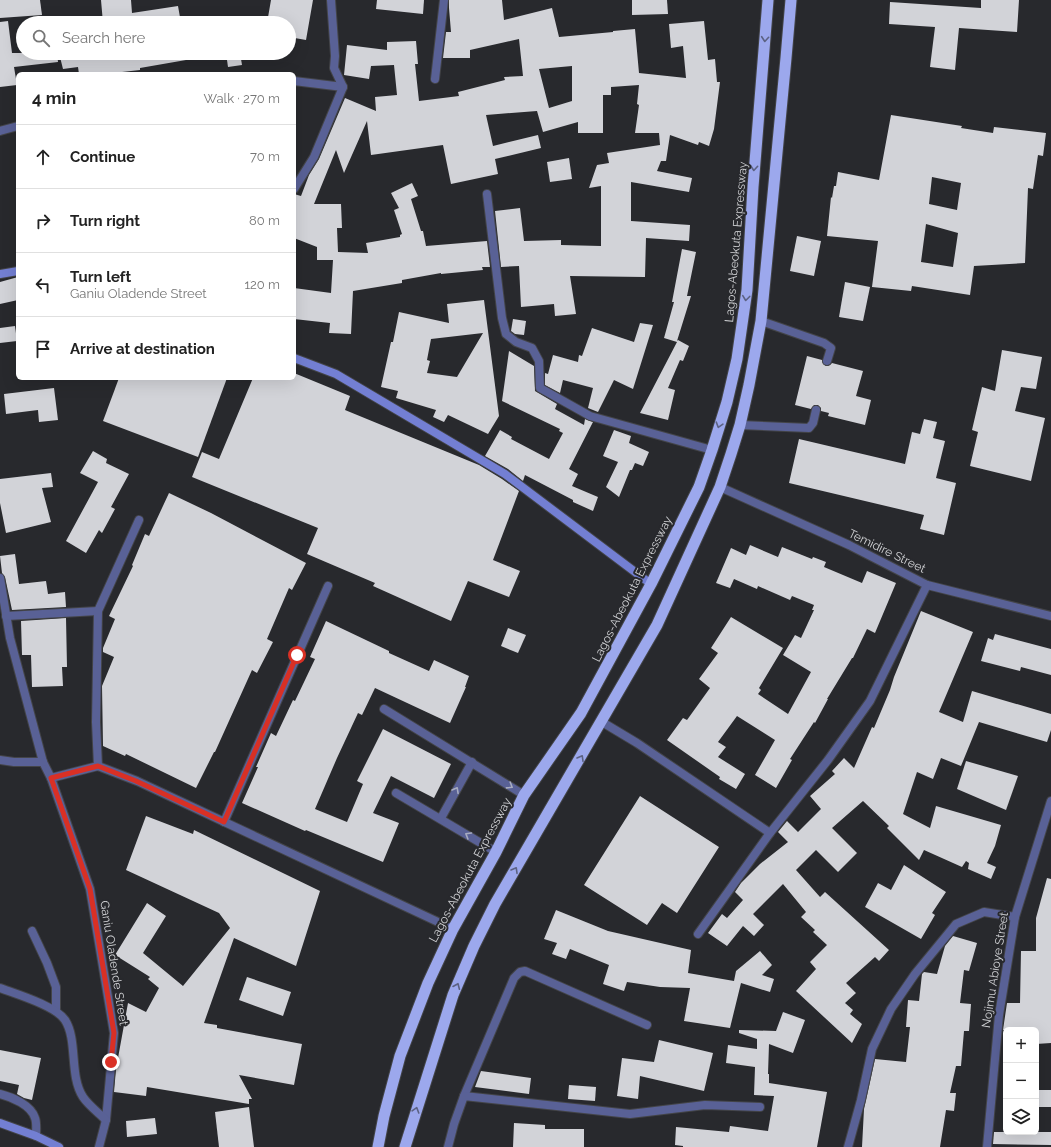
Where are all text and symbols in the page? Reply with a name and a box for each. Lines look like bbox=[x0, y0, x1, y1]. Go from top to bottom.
search box bbox=[16, 16, 296, 60]
icon: search bbox=[30, 27, 52, 49]
text: Search here bbox=[62, 29, 145, 47]
one-way arrow bbox=[761, 36, 770, 42]
text: 4 min bbox=[32, 88, 76, 108]
text: Walk · 270 m bbox=[204, 91, 280, 106]
icon: ahead bbox=[32, 146, 54, 168]
text: Continue bbox=[70, 148, 135, 166]
text: 70 m bbox=[250, 149, 280, 164]
street label: Lagos-Abeokuta Expressway bbox=[722, 160, 750, 323]
one-way arrow bbox=[750, 165, 759, 171]
icon: right bbox=[32, 210, 54, 232]
text: Turn right bbox=[70, 212, 140, 230]
text: 80 m bbox=[249, 213, 280, 228]
text: Turn left bbox=[70, 268, 131, 286]
icon: left bbox=[32, 274, 54, 296]
text: 120 m bbox=[244, 277, 280, 292]
text: Ganiu Oladende Street bbox=[70, 286, 207, 301]
one-way arrow bbox=[742, 295, 751, 301]
icon: arrive bbox=[32, 338, 54, 360]
text: Arrive at destination bbox=[70, 340, 215, 358]
one-way arrow bbox=[716, 421, 724, 428]
street label: Lagos-Abeokuta Expressway bbox=[589, 513, 675, 664]
street label: Temidire Street bbox=[846, 526, 928, 576]
route start bbox=[288, 646, 306, 664]
one-way arrow bbox=[576, 755, 583, 762]
one-way arrow bbox=[506, 781, 513, 788]
one-way arrow bbox=[452, 787, 459, 794]
street label: Lagos-Abeokuta Expressway bbox=[426, 795, 514, 945]
one-way arrow bbox=[465, 832, 472, 840]
one-way arrow bbox=[511, 867, 518, 874]
street label: Ganiu Oladende Street bbox=[97, 900, 131, 1026]
street label: Nojimu Abioye Street bbox=[979, 911, 1011, 1029]
one-way arrow bbox=[452, 983, 460, 991]
map controls bbox=[1003, 1027, 1039, 1135]
button: + bbox=[1003, 1027, 1039, 1063]
route end bbox=[102, 1053, 120, 1071]
button: − bbox=[1003, 1063, 1039, 1099]
button: layers bbox=[1003, 1099, 1039, 1135]
one-way arrow bbox=[411, 1106, 420, 1113]

